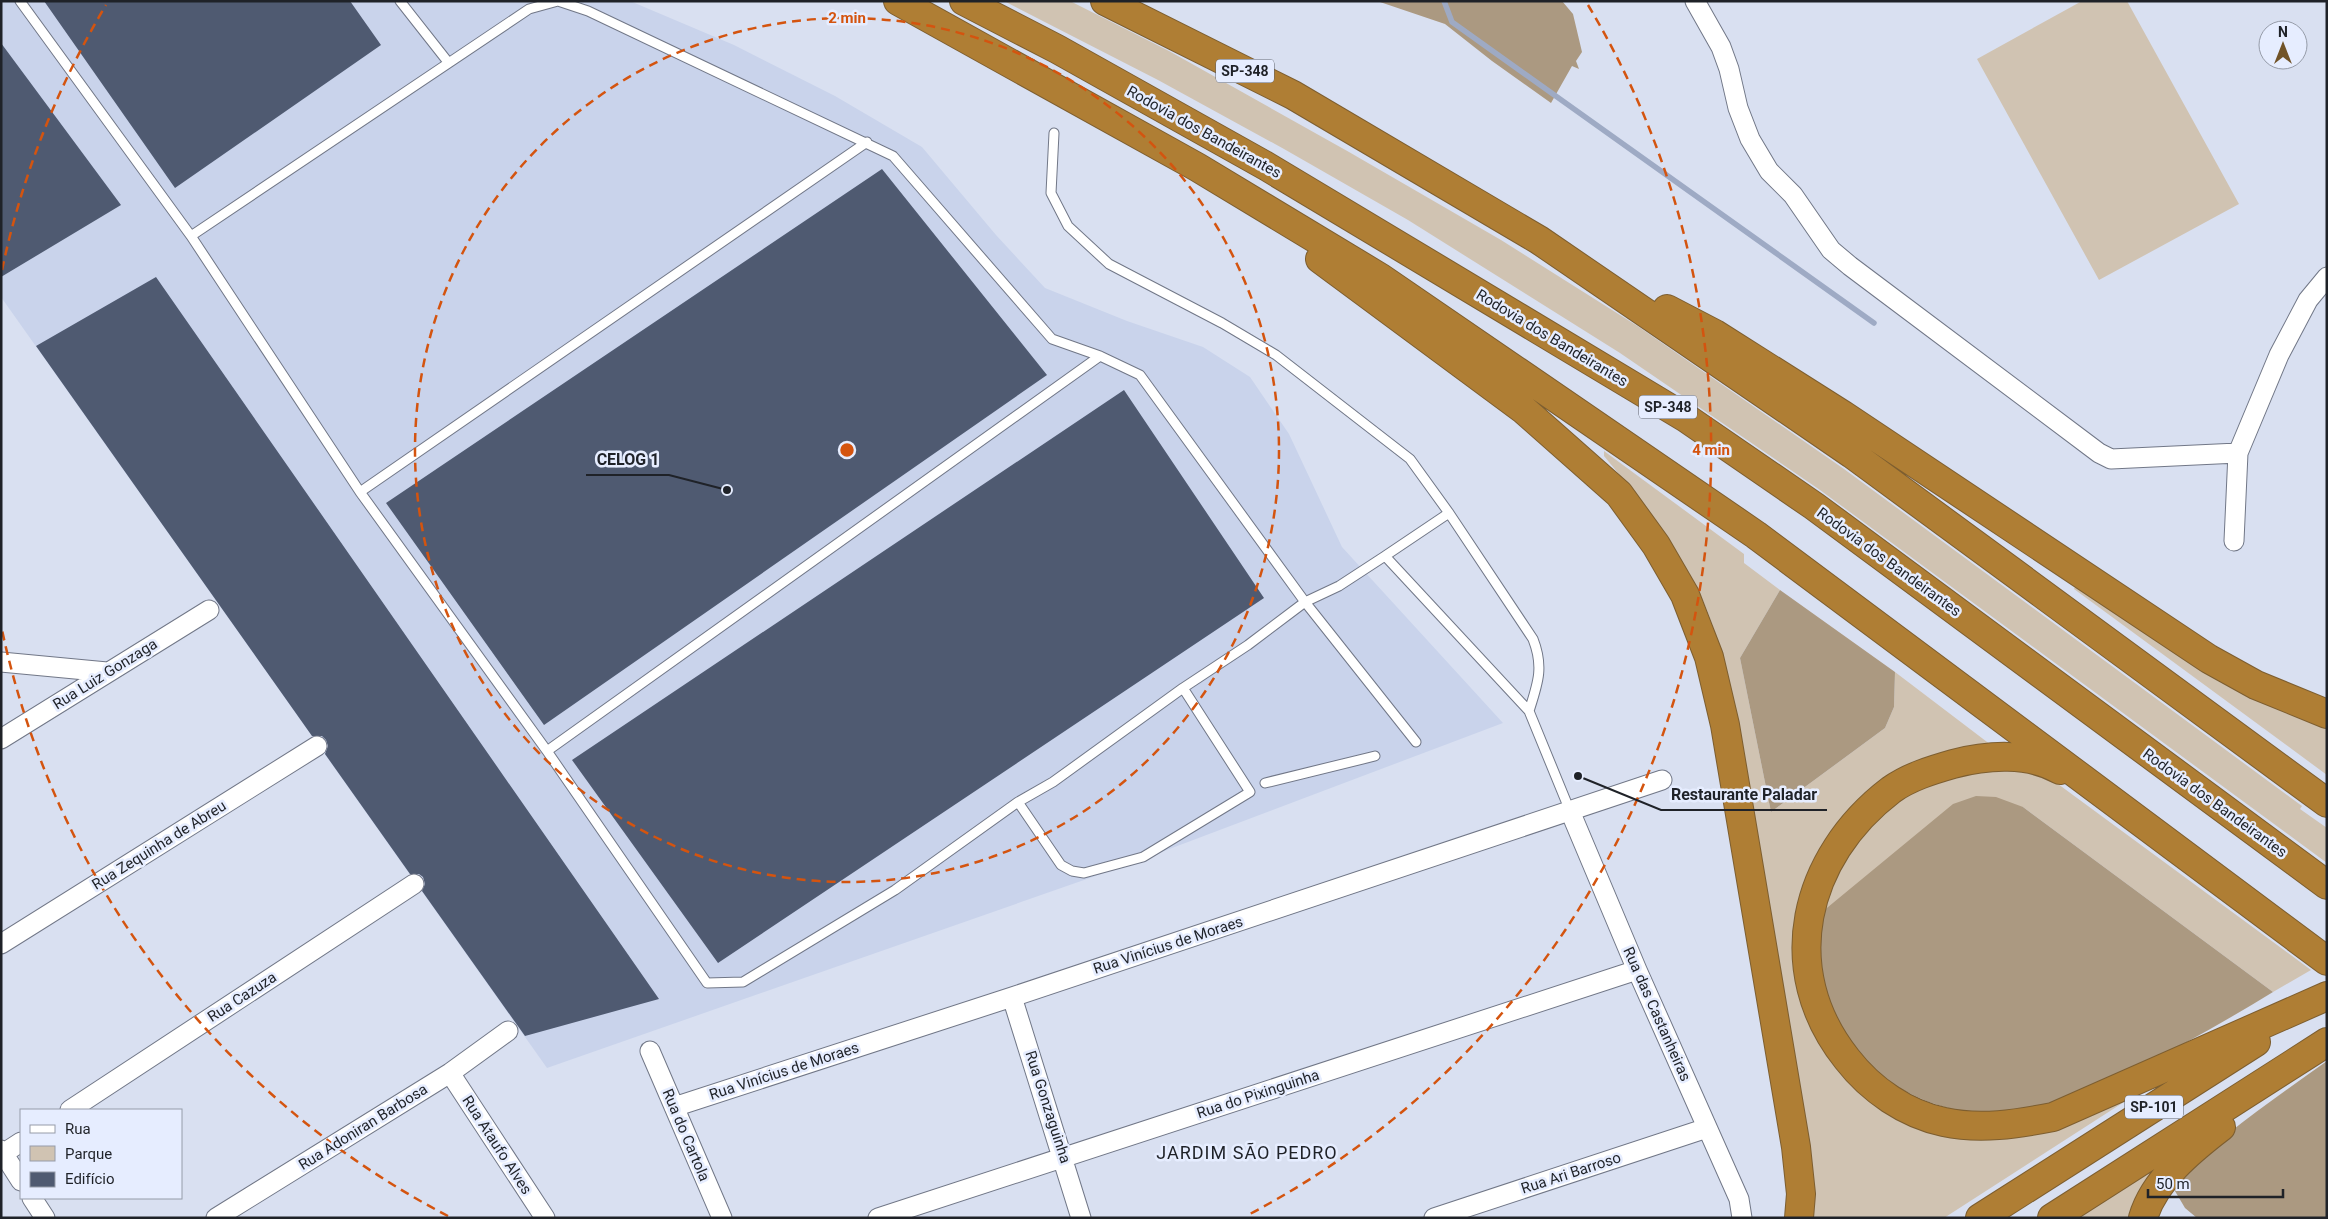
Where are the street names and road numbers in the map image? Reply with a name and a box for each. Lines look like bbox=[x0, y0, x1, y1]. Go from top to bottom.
road number: SP-348 bbox=[1216, 59, 1274, 82]
street label: Rodovia dos Bandeirantes bbox=[1124, 82, 1284, 182]
street label: Rodovia dos Bandeirantes bbox=[1473, 286, 1631, 390]
road number: SP-348 bbox=[1639, 396, 1697, 418]
street label: Rodovia dos Bandeirantes bbox=[1813, 504, 1965, 620]
street label: Rua Luiz Gonzaga bbox=[50, 635, 160, 713]
street label: Rodovia dos Bandeirantes bbox=[2139, 745, 2291, 861]
street label: Rua Zequinha de Abreu bbox=[89, 796, 229, 894]
street label: Rua Vinícius de Moraes bbox=[1091, 912, 1245, 978]
street label: Rua das Castanheiras bbox=[1619, 944, 1695, 1084]
street label: Rua Cazuza bbox=[204, 968, 280, 1026]
street label: Rua Vinícius de Moraes bbox=[707, 1038, 861, 1104]
street label: Rua Gonzaguinha bbox=[1021, 1049, 1075, 1165]
street label: Rua do Pixinguinha bbox=[1195, 1066, 1321, 1122]
street label: Rua Adoniran Barbosa bbox=[295, 1080, 431, 1174]
street label: Rua do Cartola bbox=[658, 1086, 714, 1184]
street label: Rua Ataufo Alves bbox=[458, 1092, 536, 1198]
road number: SP-101 bbox=[2125, 1096, 2183, 1118]
street label: Rua Ari Barroso bbox=[1519, 1148, 1623, 1198]

